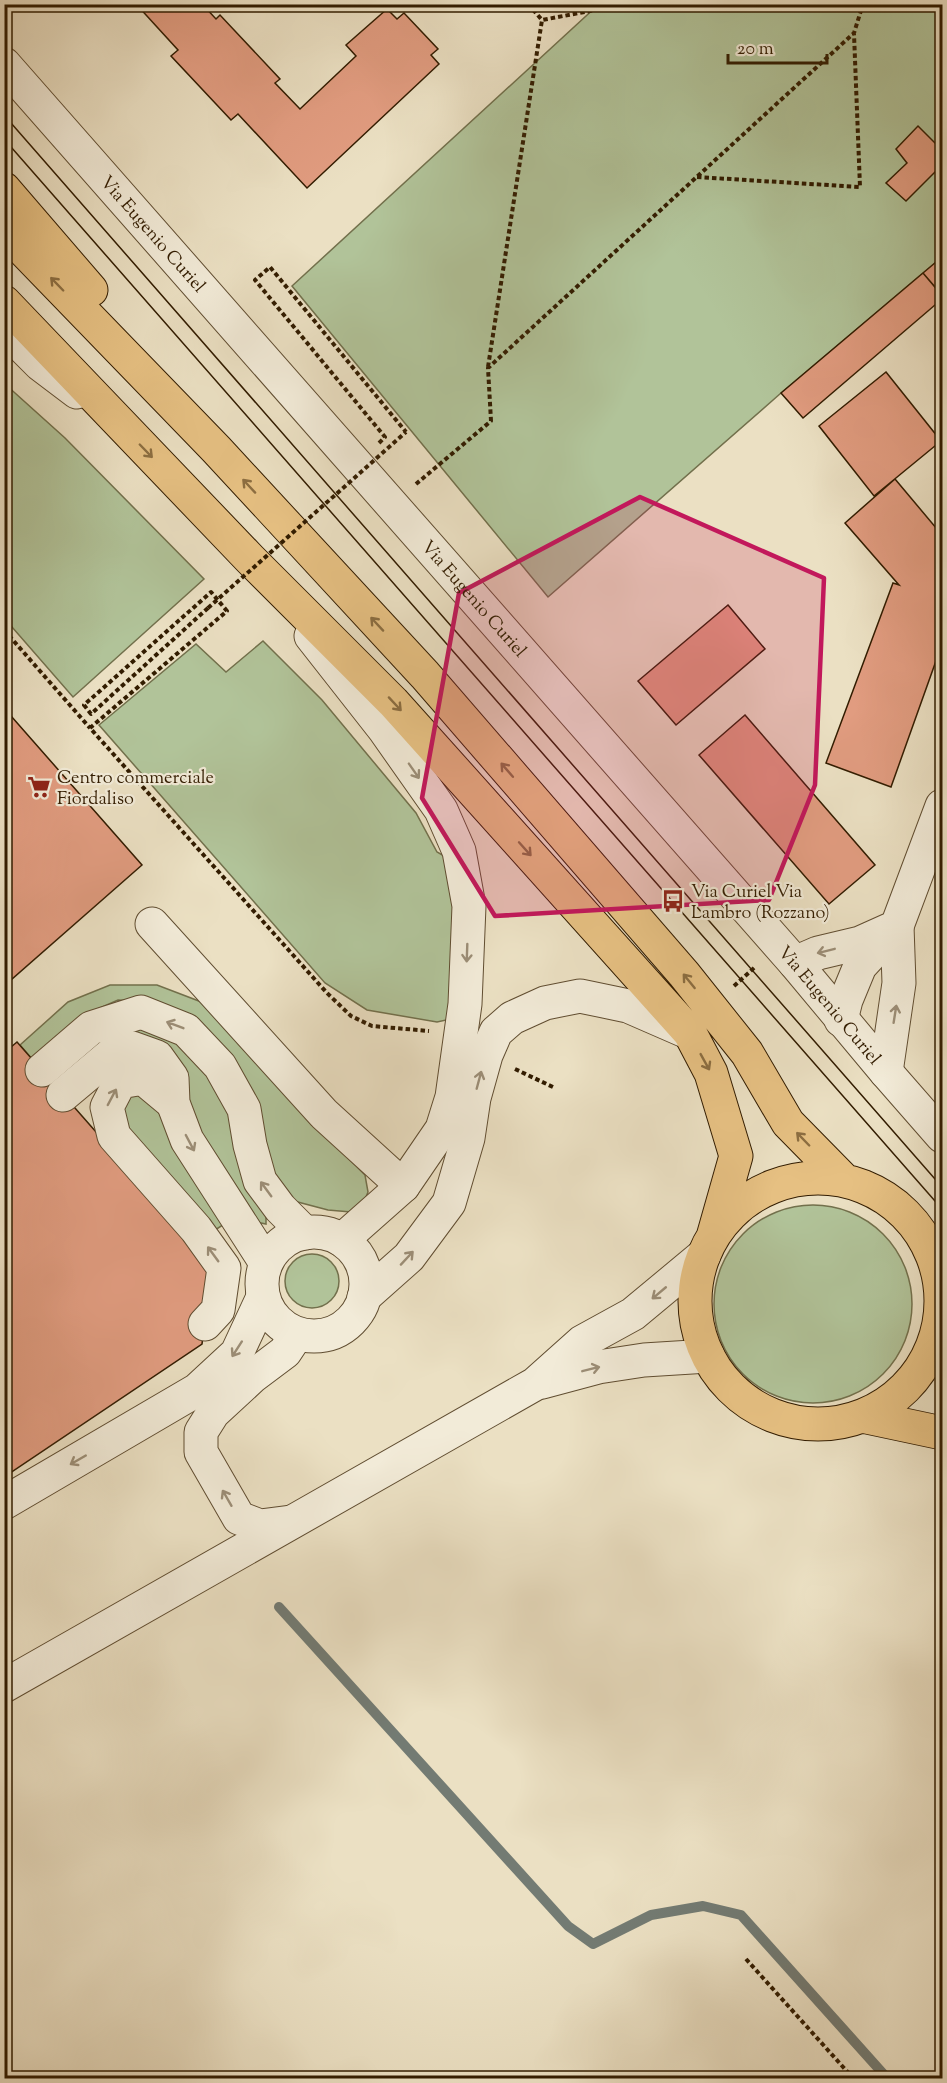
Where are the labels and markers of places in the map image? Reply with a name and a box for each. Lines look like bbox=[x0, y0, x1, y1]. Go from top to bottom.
place label: Centro commerciale Fiordaliso bbox=[57, 766, 214, 813]
supermarket icon: Centro commerciale Fiordaliso bbox=[26, 774, 52, 800]
place label: Via Curiel Via Lambro (Rozzano) bbox=[691, 880, 830, 927]
bus stop icon: Via Curiel Via Lambro (Rozzano) bbox=[660, 888, 686, 914]

